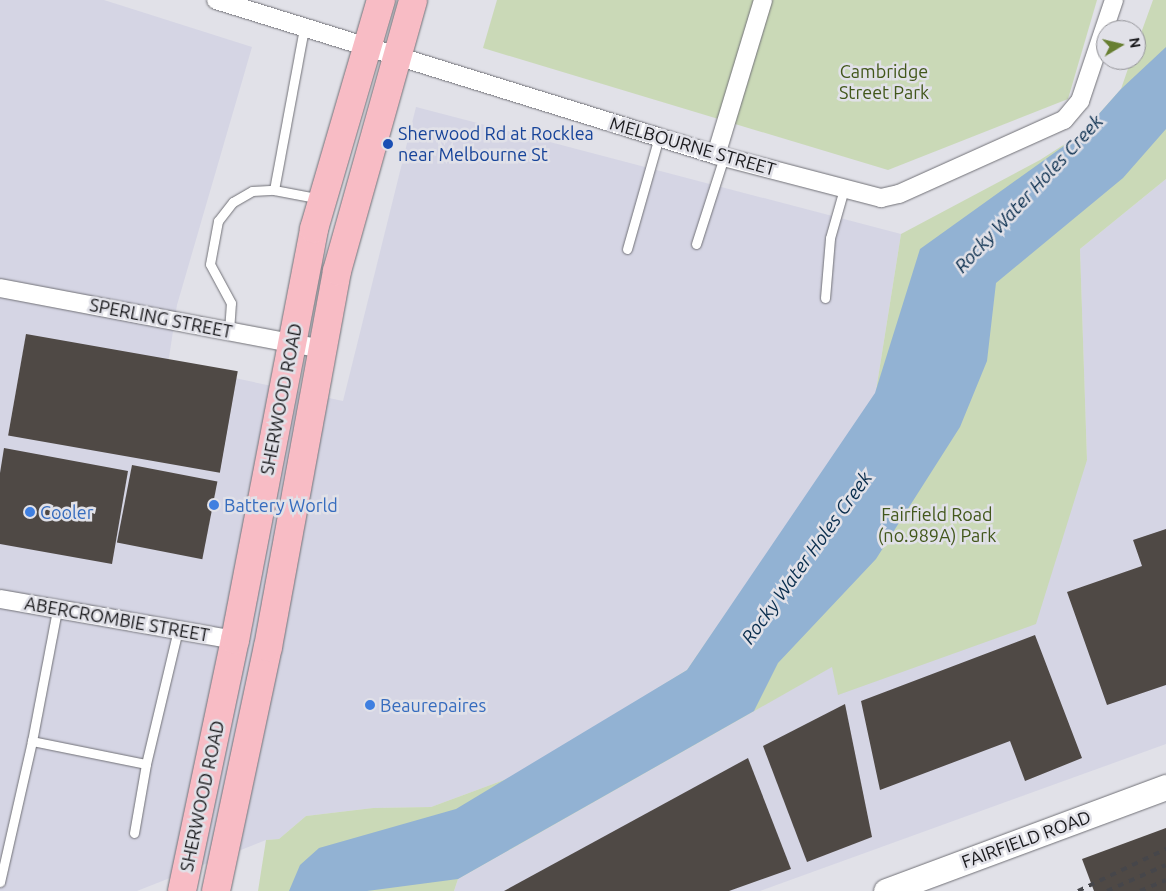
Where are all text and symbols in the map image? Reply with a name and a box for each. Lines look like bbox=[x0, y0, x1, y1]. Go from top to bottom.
north arrow bbox=[1096, 20, 1146, 70]
text: N bbox=[1126, 36, 1144, 49]
park label: Cambridge Street Park bbox=[839, 61, 929, 104]
water label: Rocky Water Holes Creek bbox=[950, 110, 1108, 278]
street label: MELBOURNE STREET bbox=[607, 112, 779, 180]
place label: Sherwood Rd at Rocklea near Melbourne St bbox=[398, 123, 594, 166]
marker: Sherwood Rd at Rocklea near Melbourne St bbox=[382, 138, 394, 150]
street label: SPERLING STREET bbox=[88, 294, 234, 342]
street label: SHERWOOD ROAD bbox=[256, 321, 306, 477]
water label: Rocky Water Holes Creek bbox=[737, 467, 877, 649]
place label: Battery World bbox=[224, 494, 338, 516]
marker: Battery World bbox=[208, 499, 220, 511]
place label: Cooler bbox=[40, 501, 94, 523]
park label: Fairfield Road (no.989A) Park bbox=[878, 504, 996, 546]
marker: Cooler bbox=[24, 506, 36, 518]
street label: ABERCROMBIE STREET bbox=[23, 592, 211, 646]
place label: Beaurepaires bbox=[380, 694, 486, 716]
marker: Beaurepaires bbox=[364, 699, 376, 711]
street label: SHERWOOD ROAD bbox=[175, 718, 229, 874]
street label: FAIRFIELD ROAD bbox=[958, 806, 1094, 872]

